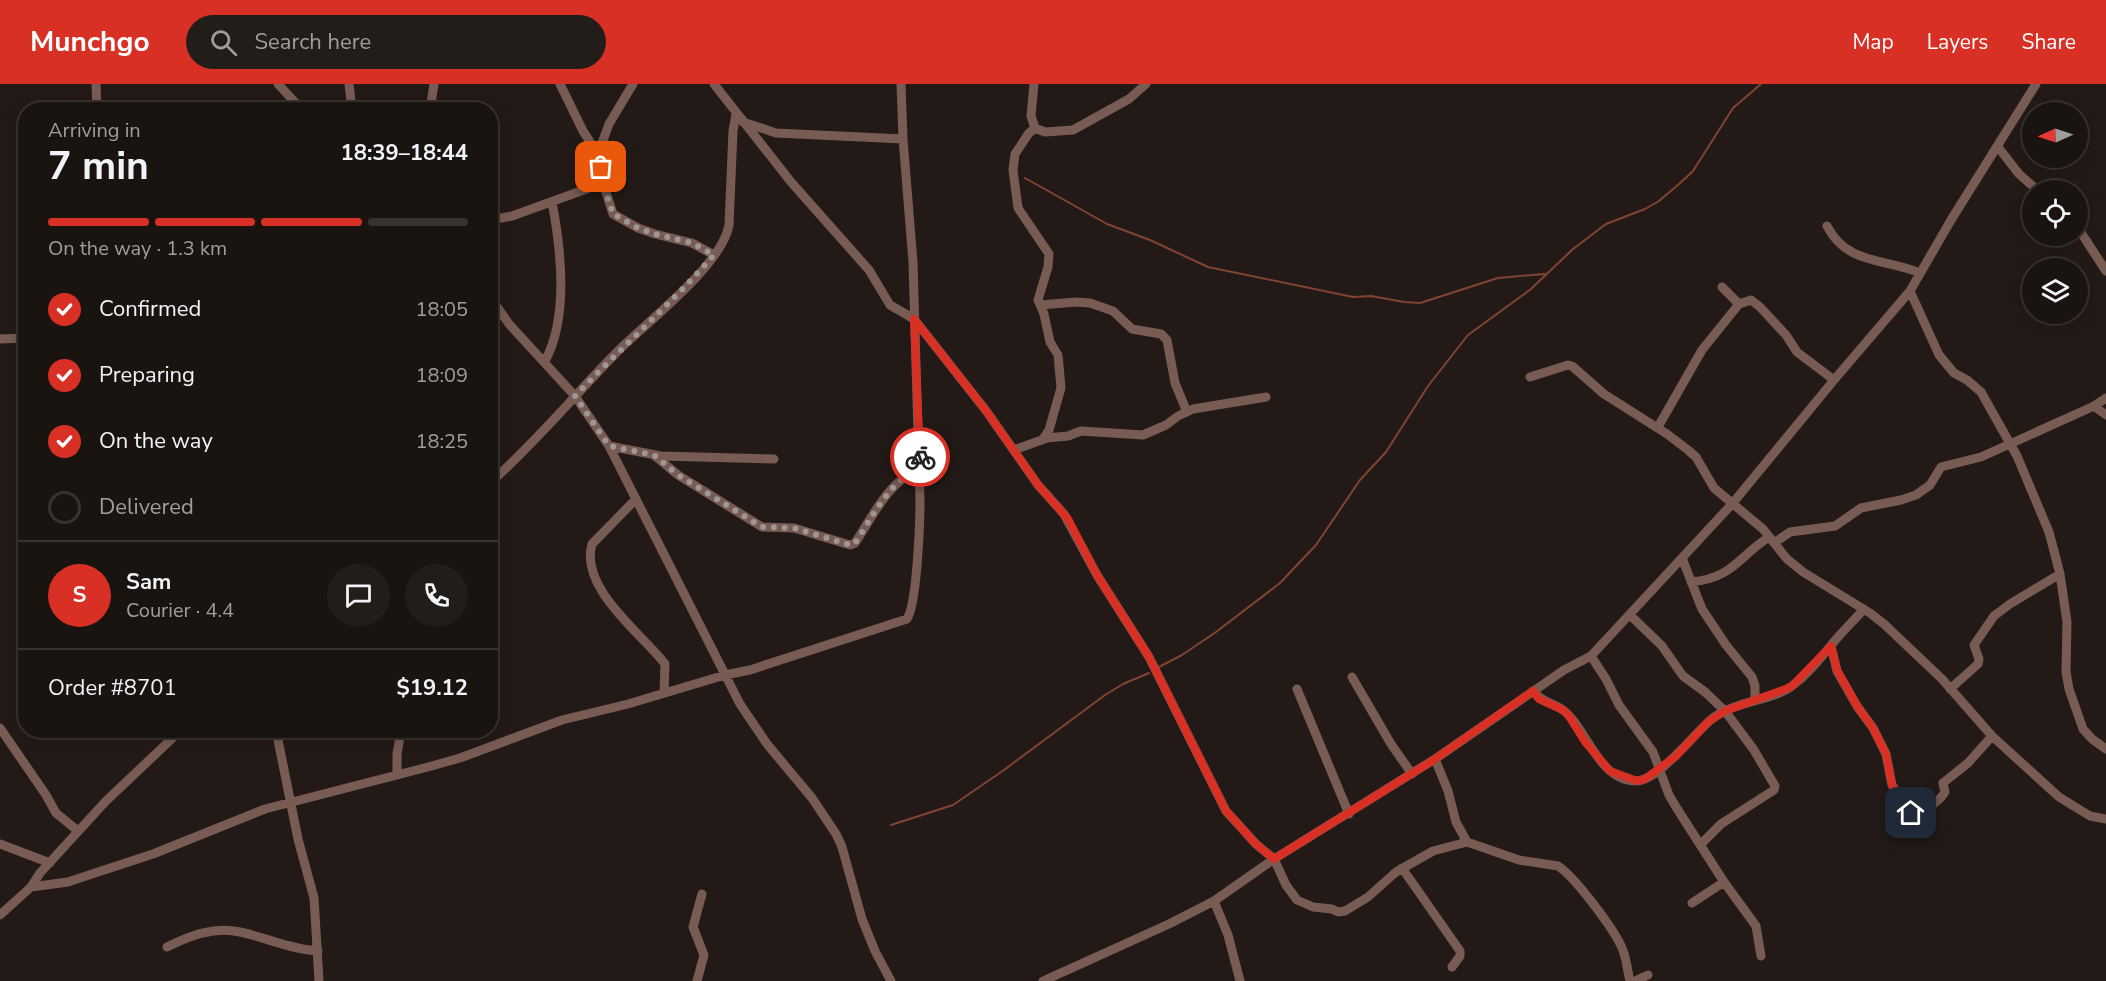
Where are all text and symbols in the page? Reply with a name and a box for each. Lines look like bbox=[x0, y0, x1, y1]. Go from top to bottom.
search box bbox=[186, 15, 606, 69]
text: Munchgo bbox=[30, 23, 150, 61]
icon: search bbox=[207, 26, 240, 59]
text: Search here bbox=[255, 27, 371, 57]
text: Map bbox=[1852, 28, 1894, 56]
text: Layers bbox=[1927, 28, 1988, 56]
text: Share bbox=[2021, 28, 2076, 56]
north arrow bbox=[2022, 102, 2088, 168]
map controls bbox=[2022, 102, 2088, 324]
text: Arriving in bbox=[48, 117, 141, 144]
text: 18:39–18:44 bbox=[340, 138, 468, 168]
text: 7 min bbox=[48, 140, 149, 193]
pin bbox=[575, 141, 626, 192]
icon: bag bbox=[584, 150, 617, 183]
button: locate bbox=[2022, 180, 2088, 246]
text: On the way · 1.3 km bbox=[48, 235, 227, 262]
button: layers bbox=[2022, 258, 2088, 324]
icon: check bbox=[48, 293, 81, 326]
text: Confirmed bbox=[99, 294, 201, 324]
text: 18:05 bbox=[415, 296, 468, 323]
icon: check bbox=[48, 359, 81, 392]
text: Preparing bbox=[99, 360, 195, 390]
text: 18:09 bbox=[415, 362, 468, 389]
icon: check bbox=[48, 425, 81, 458]
text: On the way bbox=[99, 426, 213, 456]
courier bbox=[890, 427, 950, 487]
text: 18:25 bbox=[415, 428, 468, 455]
icon: bike bbox=[904, 441, 937, 474]
text: Delivered bbox=[99, 492, 194, 522]
button: chat bbox=[327, 564, 390, 627]
button: phone bbox=[405, 564, 468, 627]
text: Sam bbox=[126, 567, 171, 597]
text: S bbox=[73, 580, 86, 610]
text: Courier · 4.4 bbox=[126, 597, 234, 624]
text: Order #8701 bbox=[48, 673, 177, 703]
text: $19.12 bbox=[397, 673, 468, 703]
pin bbox=[1885, 787, 1936, 838]
icon: home bbox=[1894, 796, 1927, 829]

